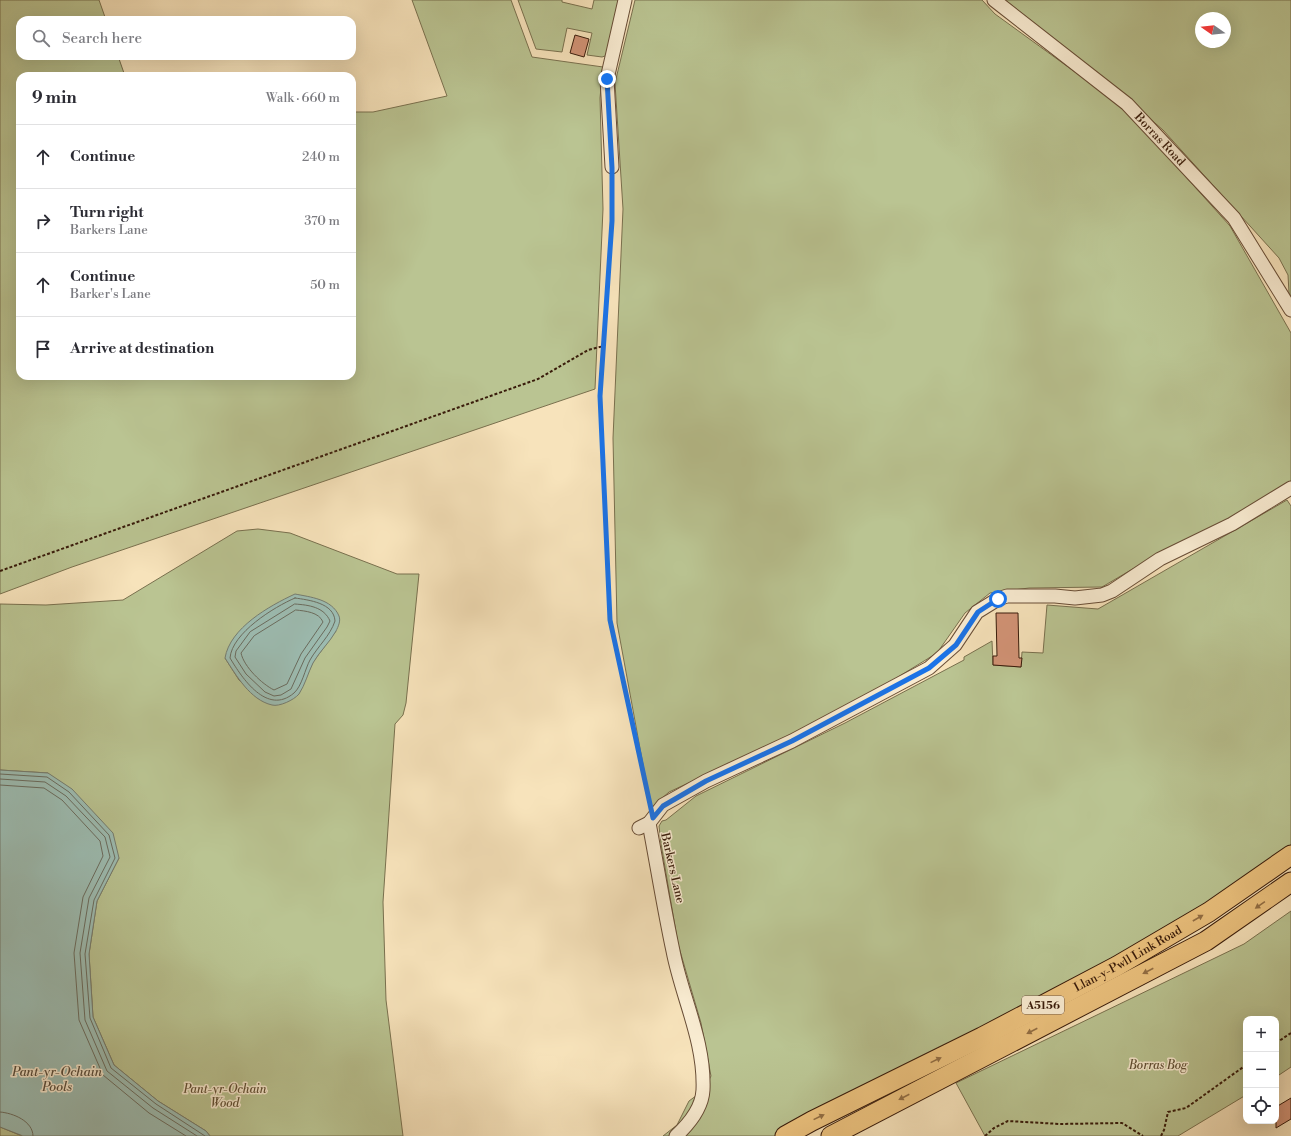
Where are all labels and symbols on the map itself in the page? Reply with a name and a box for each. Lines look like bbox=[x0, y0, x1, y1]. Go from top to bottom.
north arrow bbox=[1195, 12, 1231, 48]
route end bbox=[598, 70, 616, 88]
street label: Borras Road bbox=[1130, 109, 1188, 169]
route start bbox=[989, 590, 1007, 608]
street label: Barkers Lane bbox=[657, 830, 688, 905]
one-way arrow bbox=[1254, 901, 1265, 909]
one-way arrow bbox=[1192, 915, 1204, 922]
street label: Llan-y-Pwll Link Road bbox=[1071, 923, 1185, 995]
one-way arrow bbox=[1142, 968, 1154, 974]
road number: A5156 bbox=[1022, 996, 1064, 1014]
one-way arrow bbox=[1027, 1027, 1038, 1034]
one-way arrow bbox=[930, 1057, 941, 1063]
park label: Borras Bog bbox=[1128, 1058, 1188, 1073]
water label: Pant-yr-Ochain Pools bbox=[11, 1064, 103, 1095]
park label: Pant-yr-Ochain Wood bbox=[182, 1082, 267, 1111]
one-way arrow bbox=[899, 1094, 910, 1100]
one-way arrow bbox=[813, 1114, 825, 1120]

